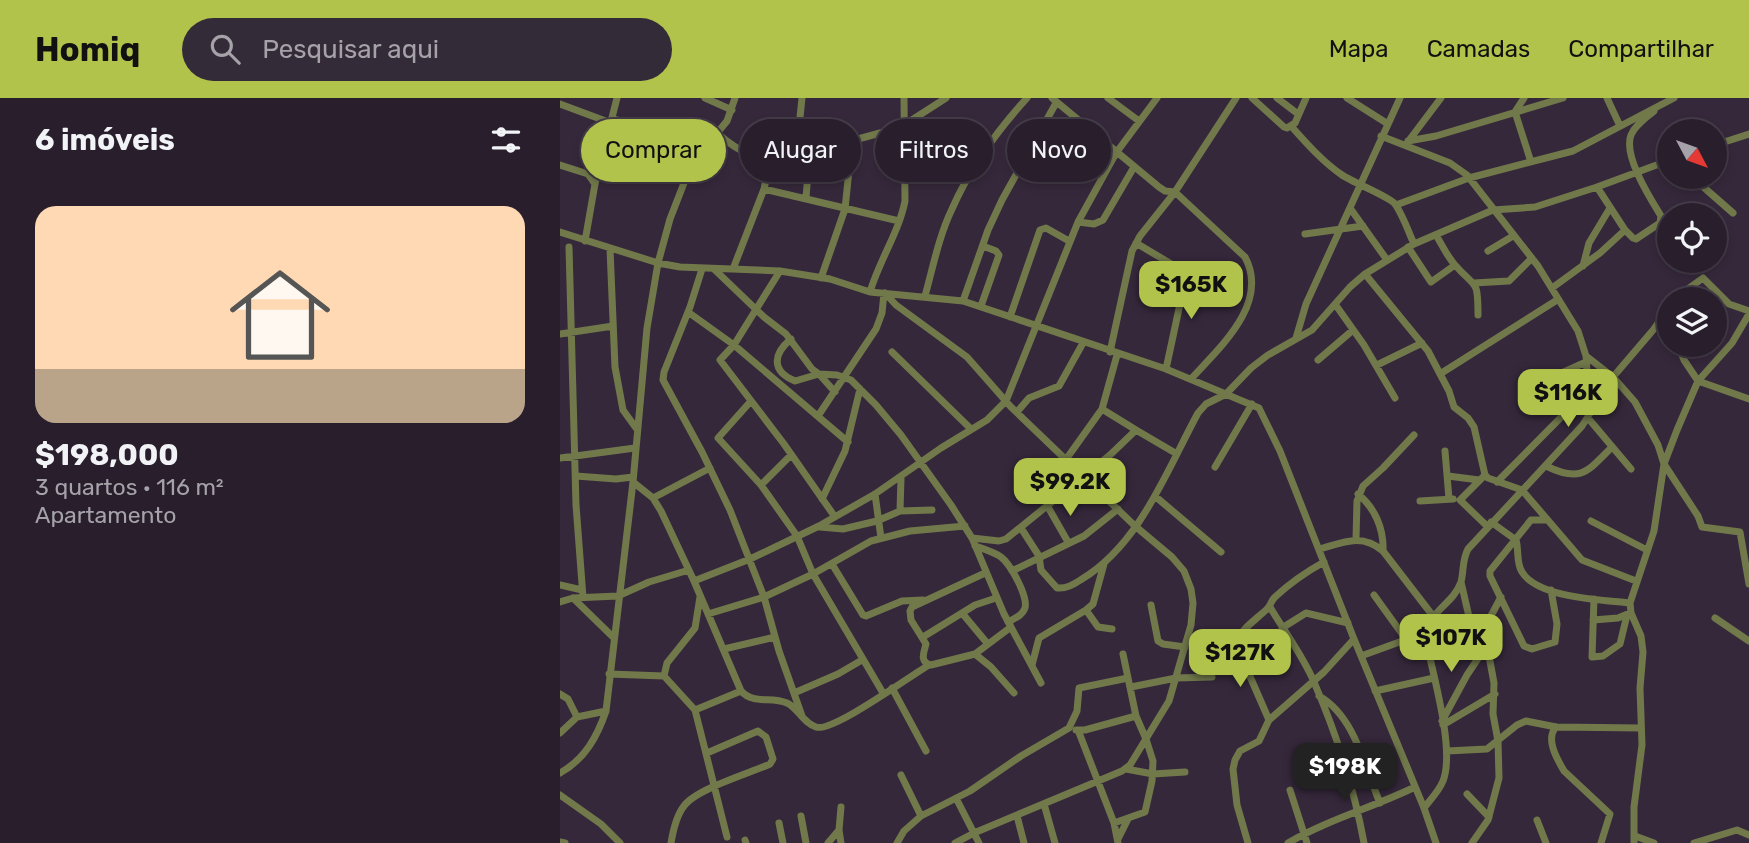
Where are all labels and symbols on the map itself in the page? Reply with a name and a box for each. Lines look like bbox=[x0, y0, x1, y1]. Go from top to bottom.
north arrow bbox=[1657, 119, 1727, 189]
pin: $165K bbox=[1142, 262, 1240, 321]
pin: $116K bbox=[1519, 370, 1617, 429]
pin: $99.2K bbox=[1013, 458, 1127, 518]
pin: $107K bbox=[1402, 614, 1500, 674]
pin: $127K bbox=[1191, 630, 1289, 689]
pin: $198K bbox=[1296, 744, 1394, 803]

